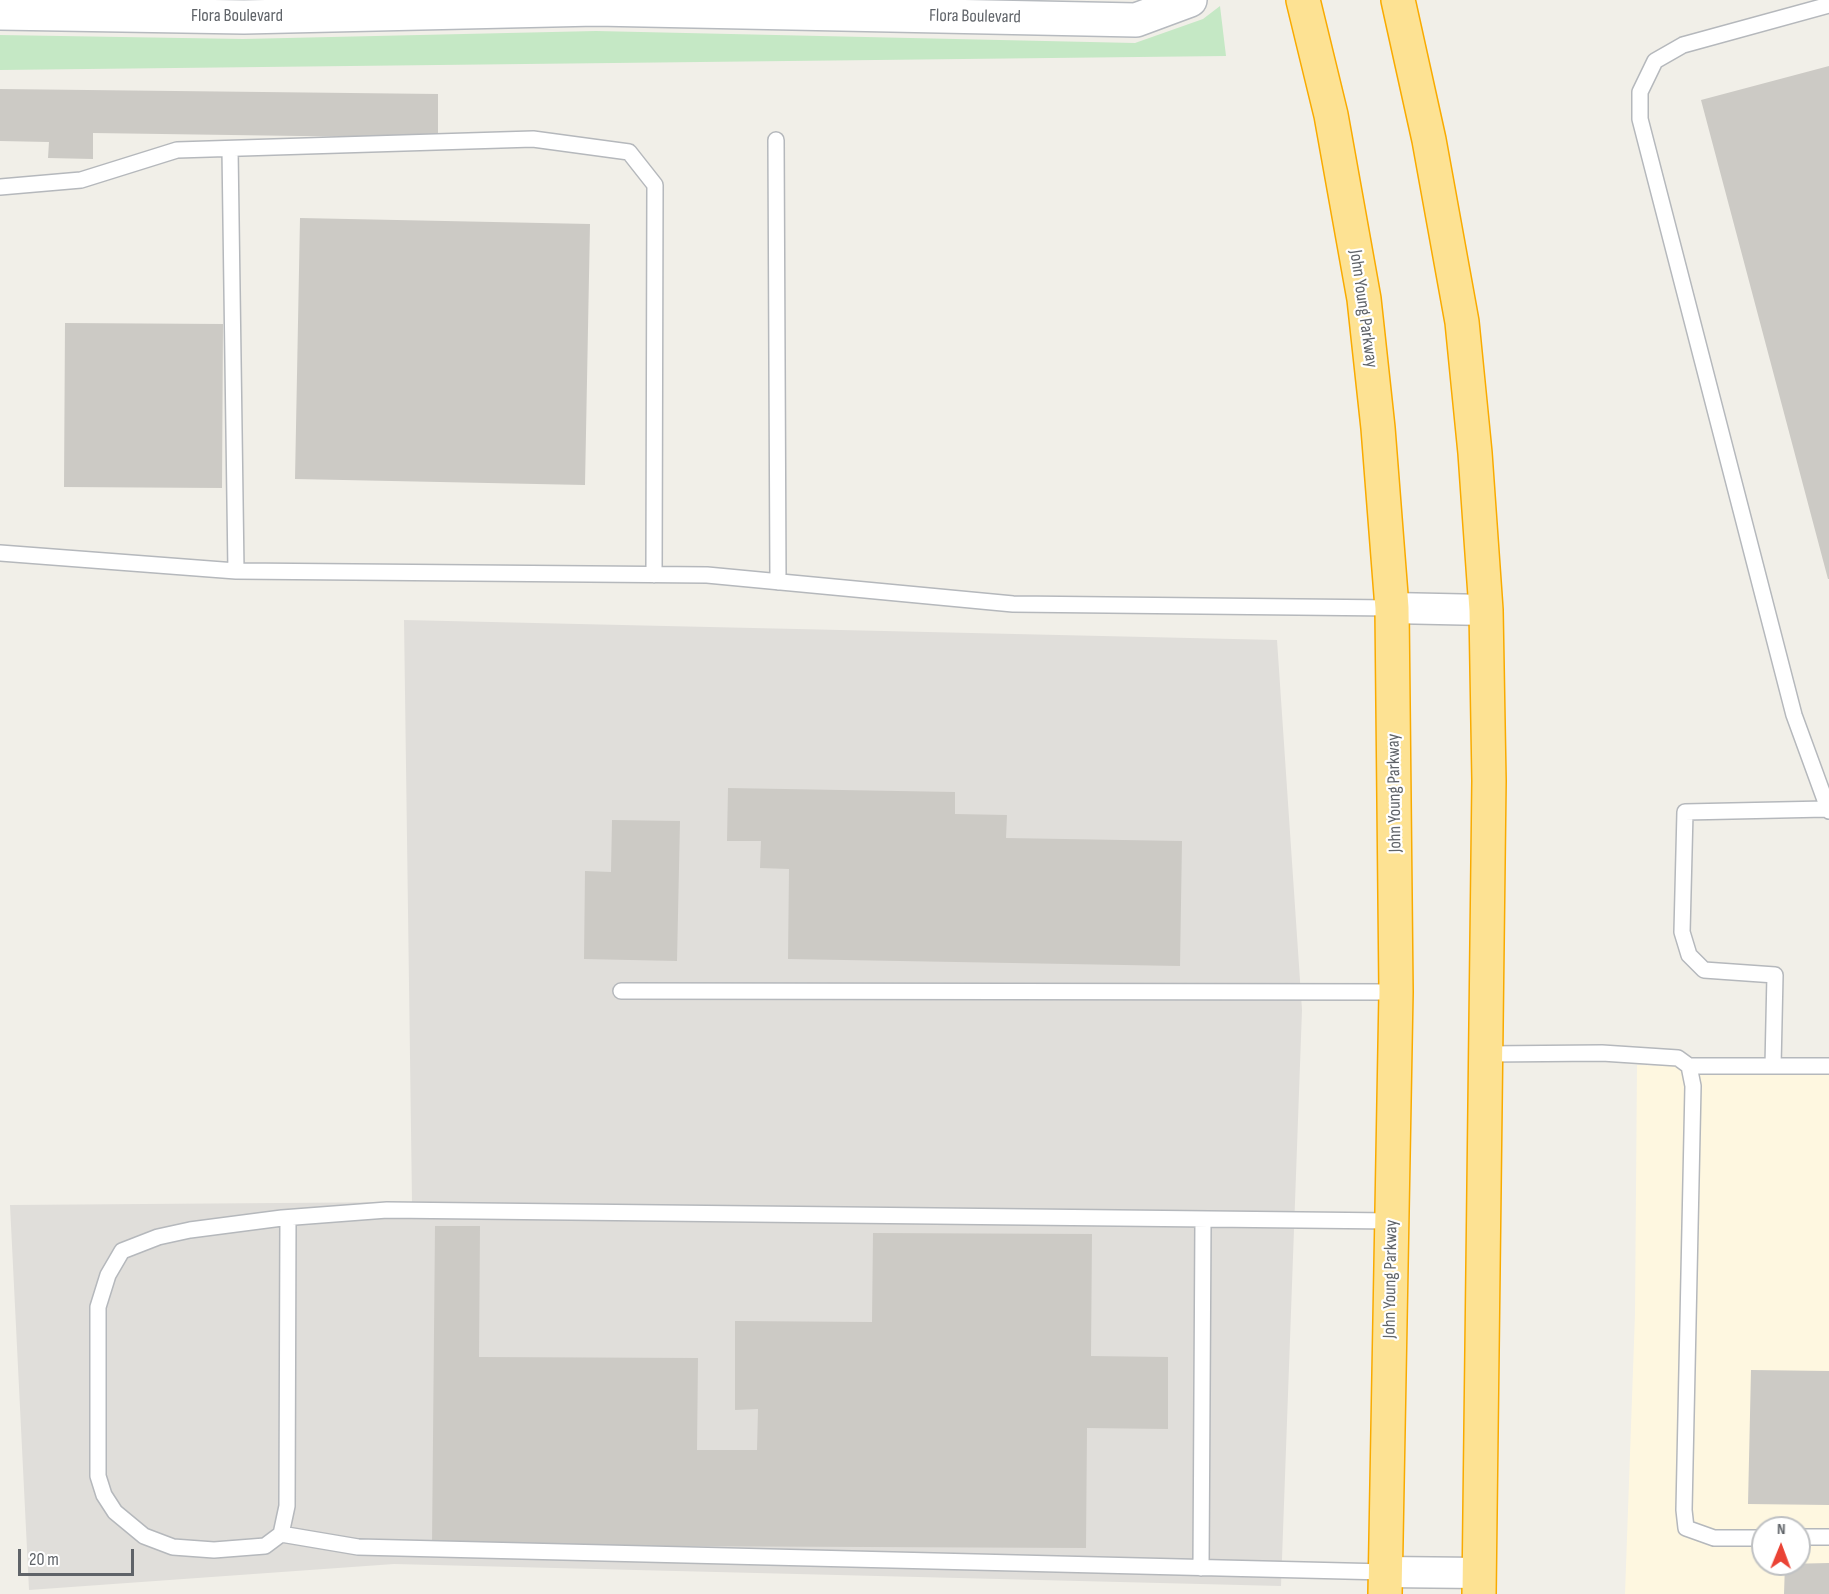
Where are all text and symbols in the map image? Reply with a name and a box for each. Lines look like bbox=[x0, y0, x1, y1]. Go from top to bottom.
street label: Flora Boulevard bbox=[191, 5, 283, 27]
street label: Flora Boulevard bbox=[929, 5, 1021, 29]
street label: John Young Parkway bbox=[1344, 249, 1382, 369]
street label: John Young Parkway bbox=[1383, 733, 1407, 853]
street label: John Young Parkway bbox=[1379, 1219, 1403, 1339]
north arrow bbox=[1751, 1516, 1811, 1576]
text: N bbox=[1777, 1520, 1786, 1539]
scale bar bbox=[21, 1537, 136, 1575]
text: 20 m bbox=[29, 1549, 59, 1570]

